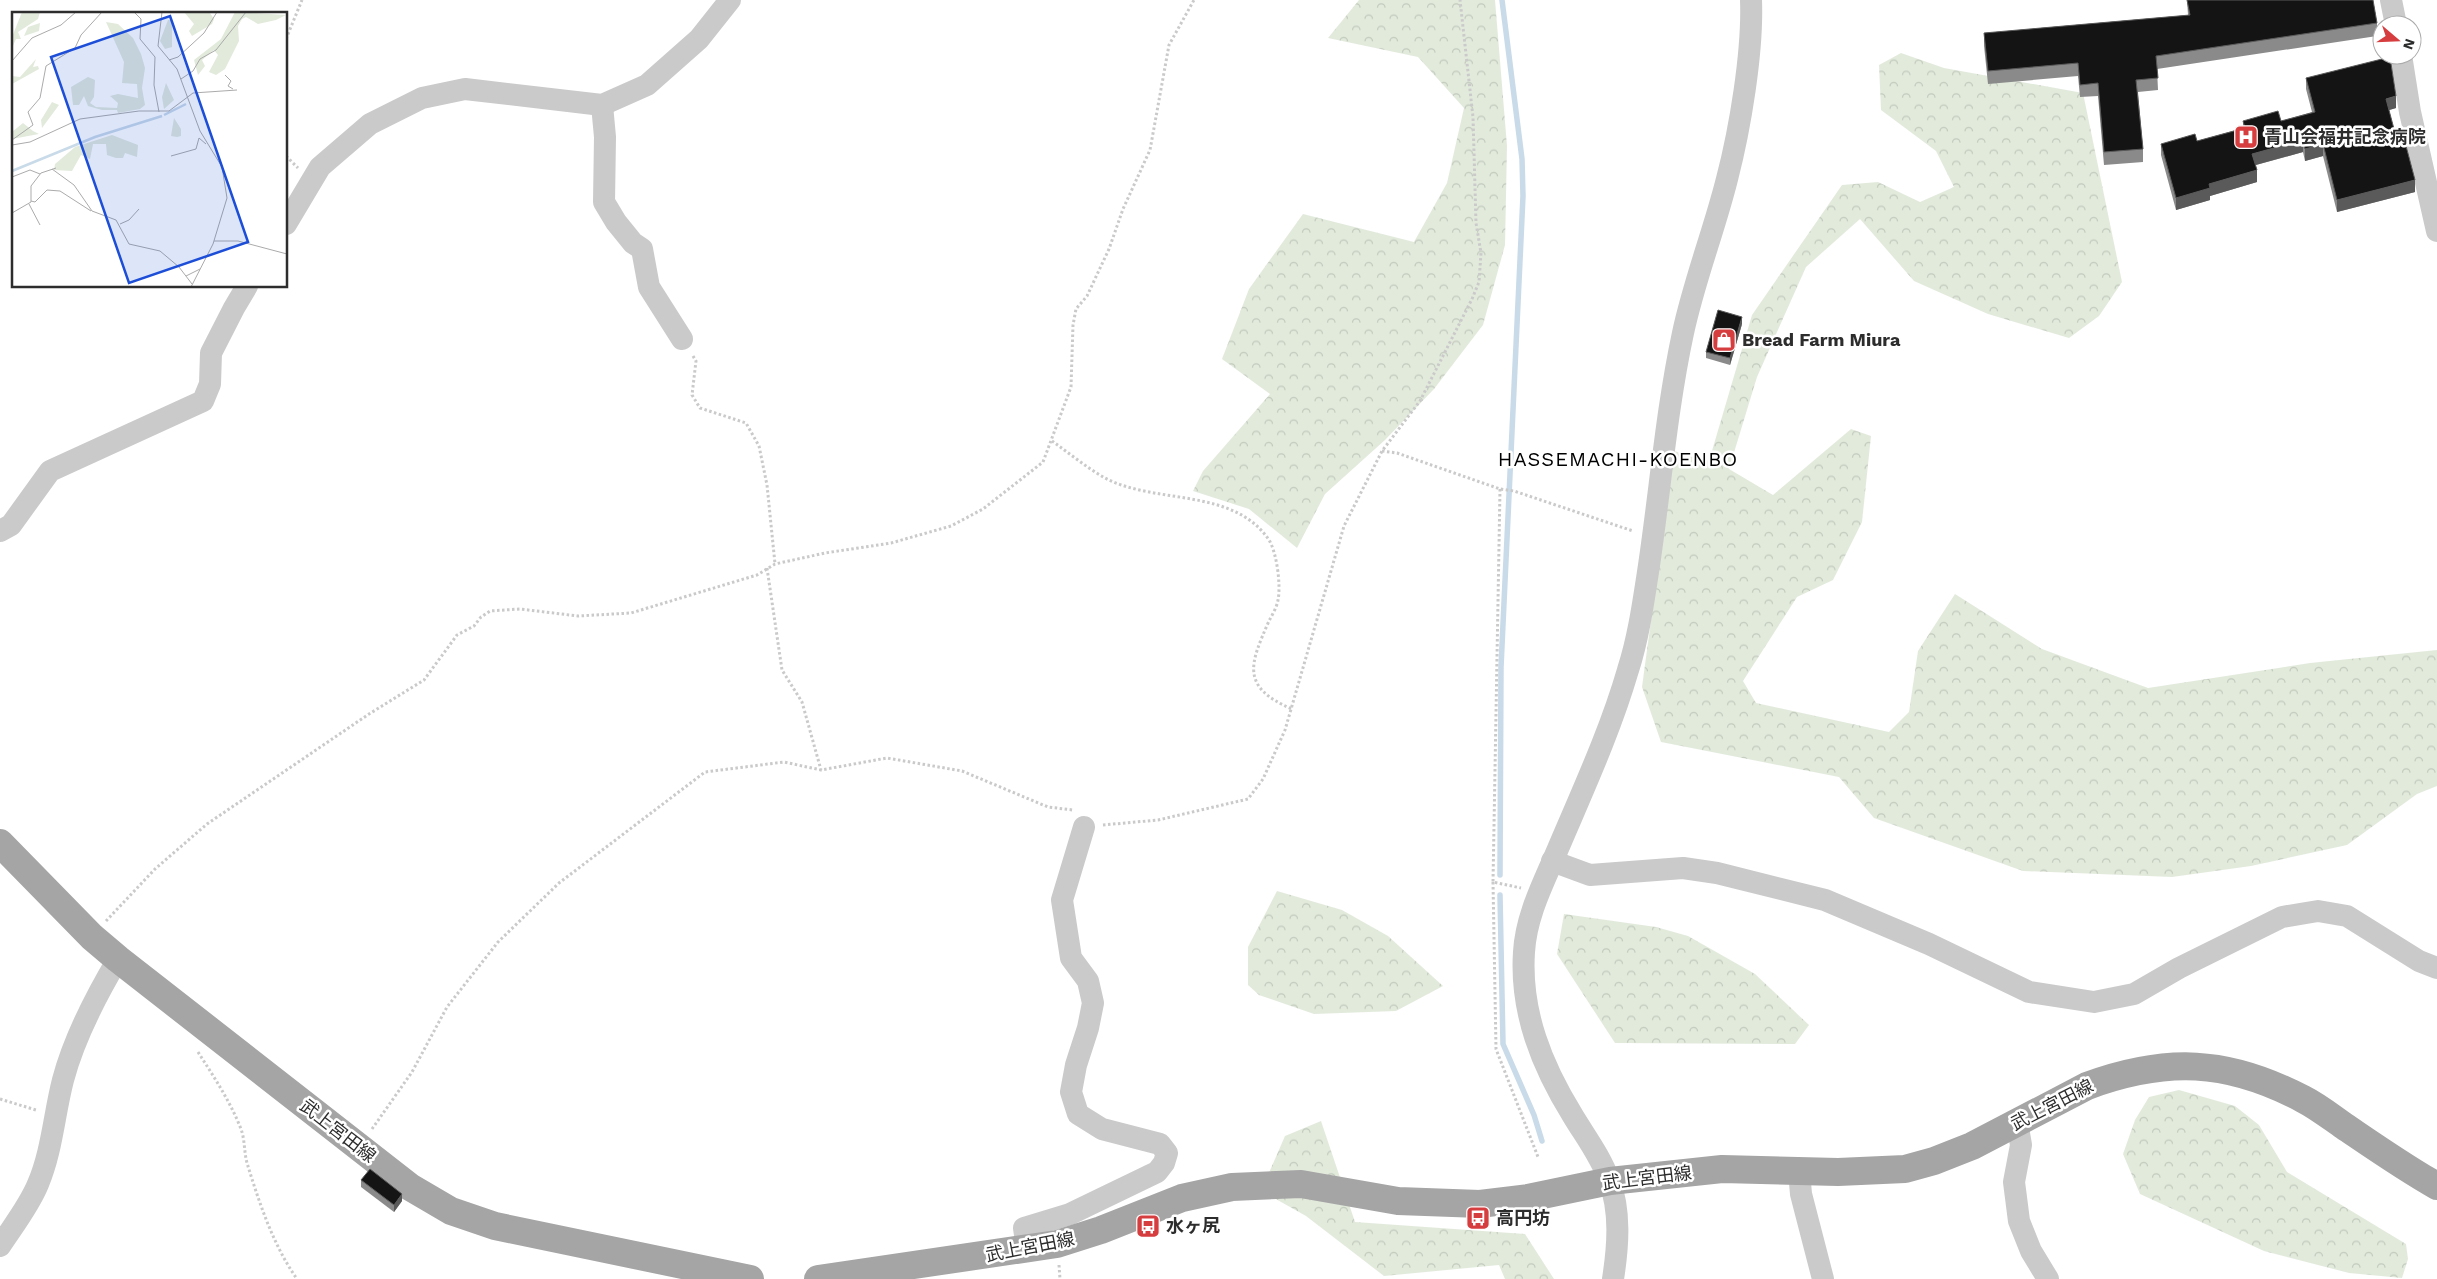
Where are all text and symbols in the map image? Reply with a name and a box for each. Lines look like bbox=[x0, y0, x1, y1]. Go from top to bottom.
inset map bbox=[12, 12, 288, 288]
north arrow bbox=[2372, 15, 2422, 65]
text: N bbox=[2400, 37, 2419, 52]
hospital icon: 青山会福井記念病院 bbox=[2233, 124, 2259, 150]
place label: 青山会福井記念病院 bbox=[2264, 126, 2426, 147]
shop icon: Bread Farm Miura bbox=[1711, 327, 1737, 353]
place label: Bread Farm Miura bbox=[1742, 329, 1901, 350]
district label: HASSEMACHI-KOENBO bbox=[1498, 447, 1738, 471]
street label: 武上宮田線 bbox=[2007, 1075, 2097, 1134]
street label: 武上宮田線 bbox=[296, 1095, 380, 1167]
street label: 武上宮田線 bbox=[1601, 1162, 1693, 1193]
bus stop icon: 高円坊 bbox=[1465, 1205, 1491, 1231]
place label: 高円坊 bbox=[1496, 1207, 1550, 1228]
bus stop icon: 水ヶ尻 bbox=[1135, 1213, 1161, 1239]
place label: 水ヶ尻 bbox=[1166, 1215, 1220, 1236]
street label: 武上宮田線 bbox=[984, 1228, 1076, 1265]

